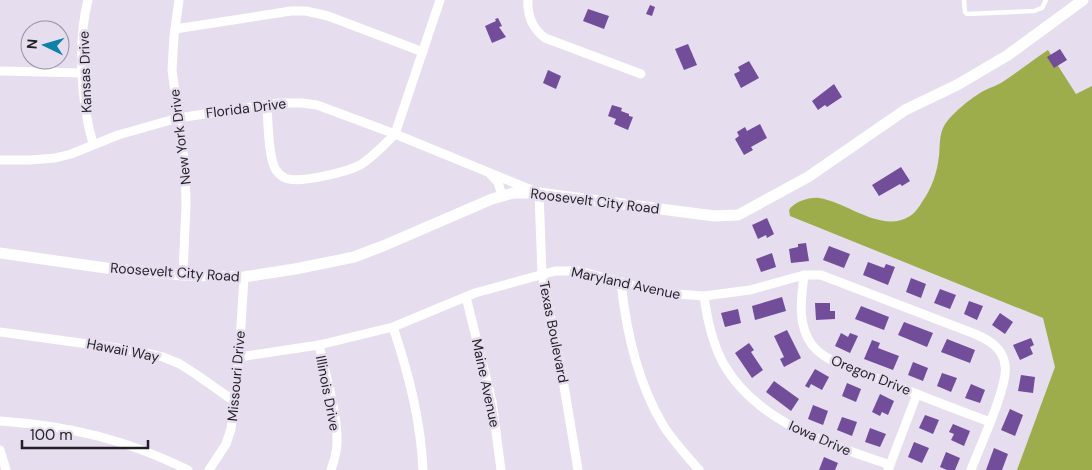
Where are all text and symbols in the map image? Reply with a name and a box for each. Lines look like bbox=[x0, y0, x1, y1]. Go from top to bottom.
north arrow bbox=[20, 20, 70, 70]
street label: Kansas Drive bbox=[75, 31, 95, 113]
text: N bbox=[23, 38, 41, 50]
street label: New York Drive bbox=[165, 88, 195, 186]
street label: Florida Drive bbox=[205, 94, 287, 122]
street label: Roosevelt City Road bbox=[530, 184, 660, 218]
street label: Roosevelt City Road bbox=[110, 259, 240, 285]
street label: Maryland Avenue bbox=[570, 263, 682, 303]
street label: Texas Boulevard bbox=[535, 280, 573, 384]
street label: Missouri Drive bbox=[223, 330, 249, 422]
street label: Hawaii Way bbox=[85, 334, 161, 366]
street label: Maine Avenue bbox=[468, 337, 504, 429]
street label: Oregon Drive bbox=[828, 351, 914, 399]
street label: Illinois Drive bbox=[312, 354, 344, 432]
street label: Iowa Drive bbox=[786, 416, 854, 460]
scale bar bbox=[22, 418, 149, 450]
text: 100 m bbox=[30, 425, 73, 445]

